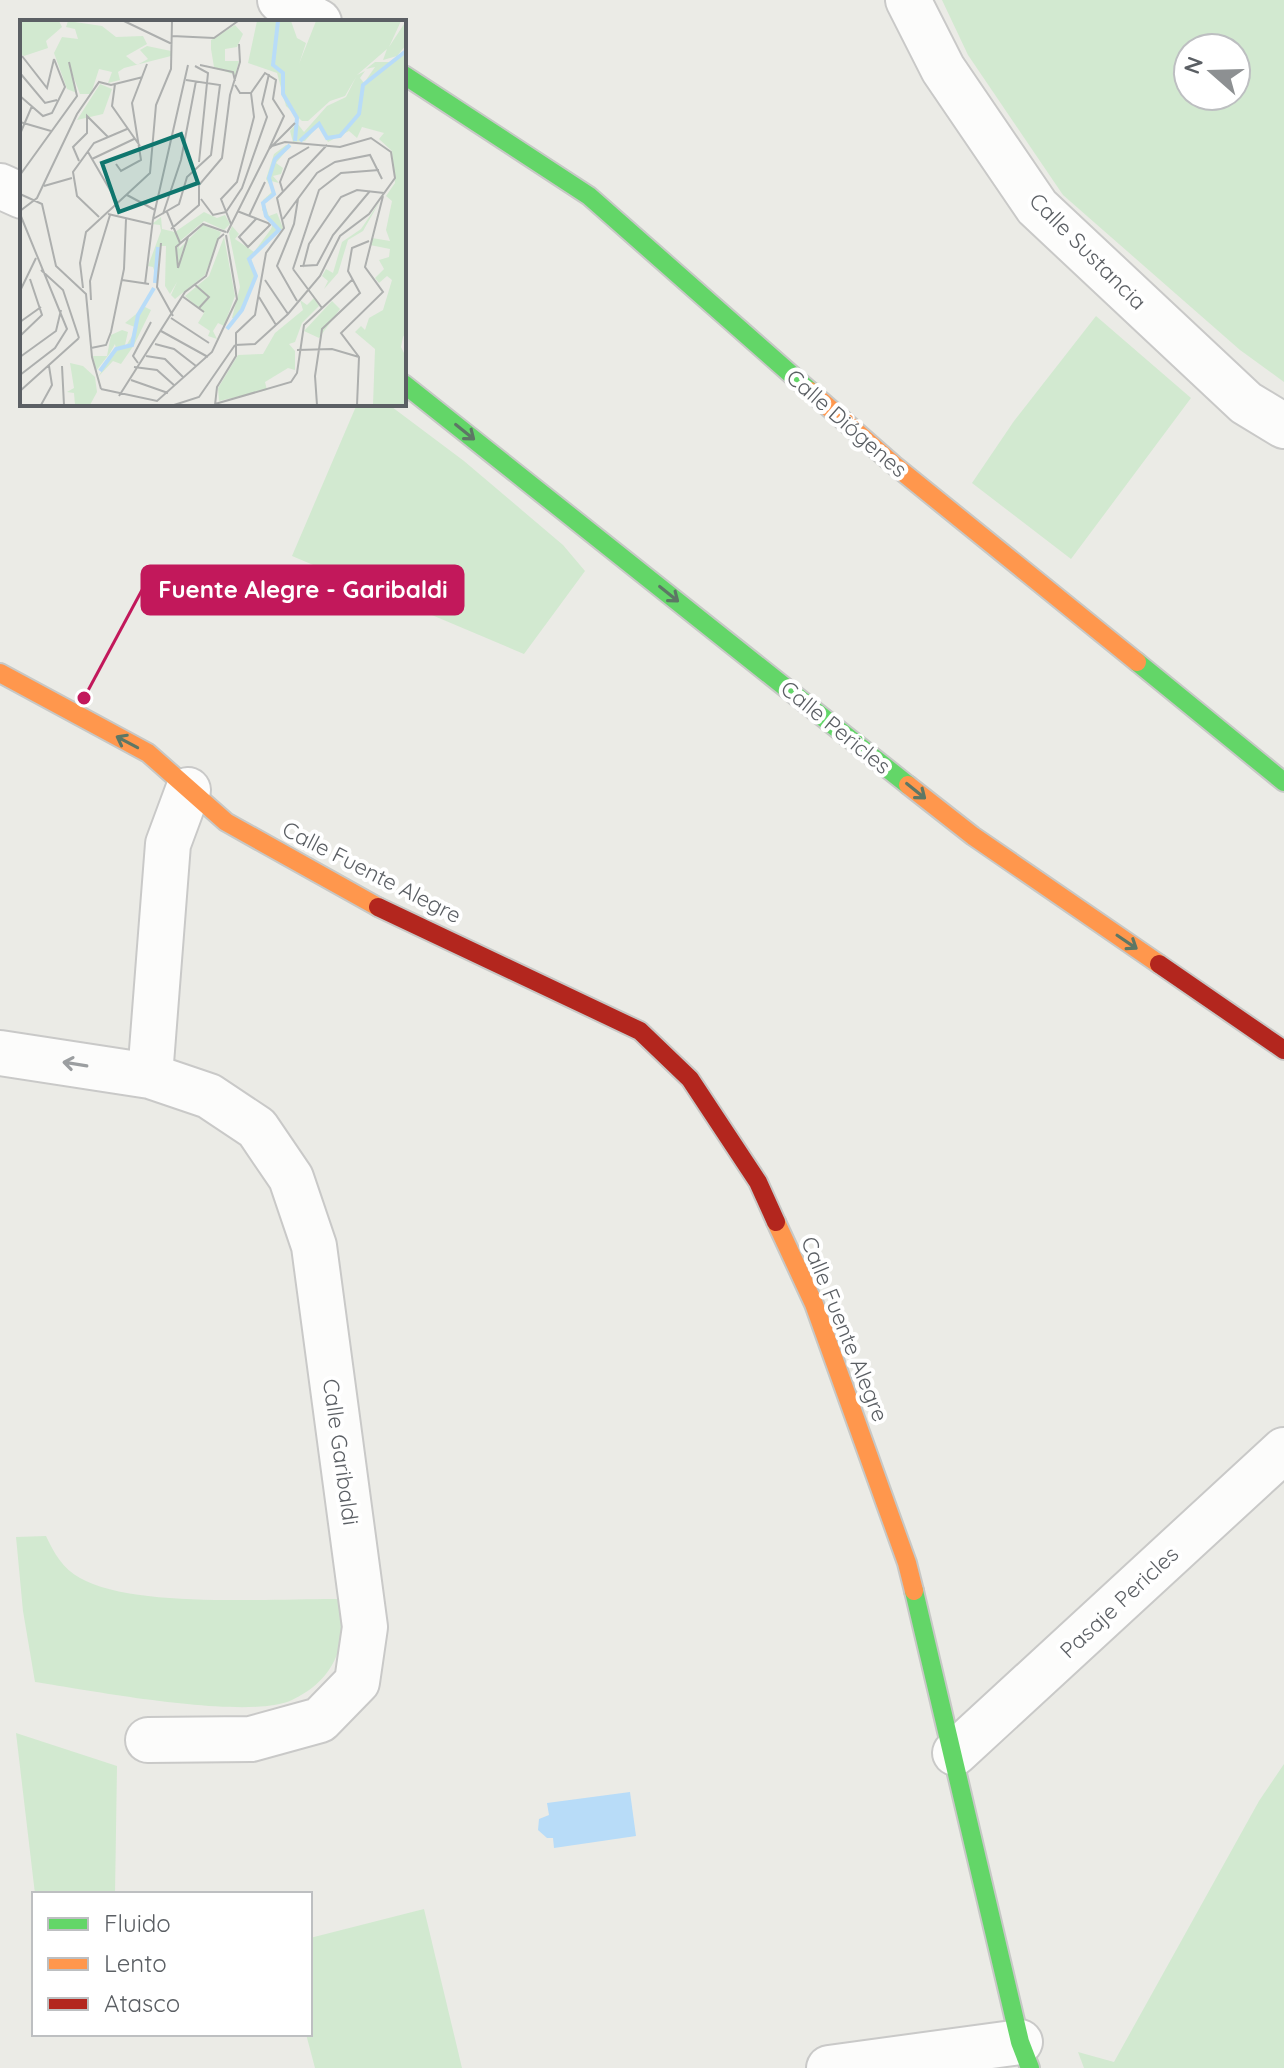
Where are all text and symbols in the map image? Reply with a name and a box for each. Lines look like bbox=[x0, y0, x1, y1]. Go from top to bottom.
inset map bbox=[20, 20, 406, 406]
north arrow bbox=[1172, 32, 1252, 112]
text: N bbox=[1177, 53, 1209, 78]
street label: Calle Sustancia bbox=[1024, 187, 1152, 315]
street label: Calle Diógenes bbox=[781, 363, 913, 483]
one-way arrow bbox=[454, 423, 475, 441]
callout: Fuente Alegre - Garibaldi bbox=[142, 566, 463, 614]
text: Fuente Alegre - Garibaldi bbox=[158, 574, 448, 604]
one-way arrow bbox=[658, 585, 679, 603]
street label: Calle Pericles bbox=[775, 674, 897, 780]
one-way arrow bbox=[116, 734, 139, 750]
one-way arrow bbox=[905, 782, 926, 799]
street label: Calle Fuente Alegre bbox=[278, 815, 466, 929]
one-way arrow bbox=[1116, 934, 1138, 950]
one-way arrow bbox=[63, 1056, 88, 1071]
street label: Calle Fuente Alegre bbox=[795, 1232, 895, 1426]
street label: Calle Garibaldi bbox=[317, 1377, 365, 1527]
street label: Pasaje Pericles bbox=[1054, 1540, 1184, 1664]
legend bbox=[32, 1892, 312, 2036]
text: Fluido bbox=[104, 1908, 171, 1938]
text: Lento bbox=[104, 1948, 167, 1978]
text: Atasco bbox=[104, 1988, 180, 2018]

